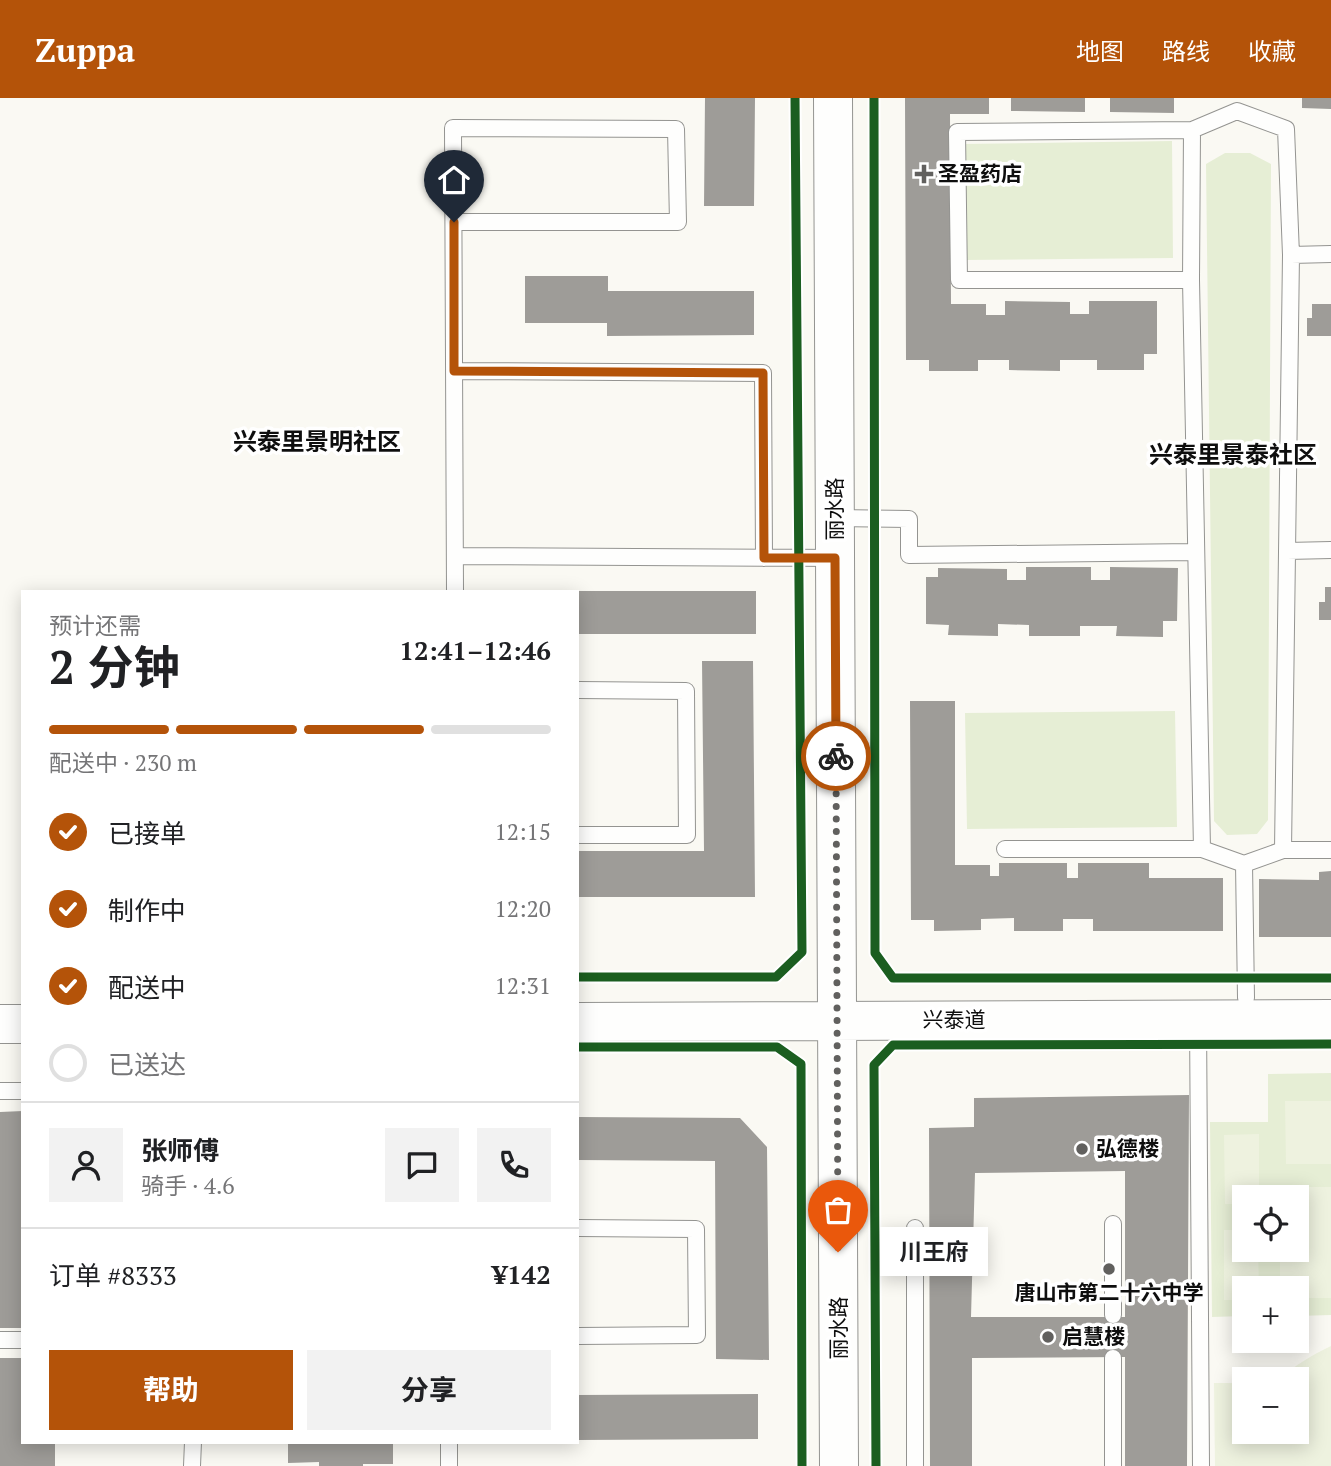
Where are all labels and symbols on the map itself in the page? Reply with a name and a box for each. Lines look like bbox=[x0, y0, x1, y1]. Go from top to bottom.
pin bbox=[424, 150, 484, 222]
place label: 圣盈药店 bbox=[938, 159, 1022, 187]
marker: 圣盈药店 bbox=[916, 166, 932, 182]
district label: 兴泰里景明社区 bbox=[233, 425, 401, 457]
district label: 兴泰里景泰社区 bbox=[1149, 438, 1317, 470]
street label: 丽水路 bbox=[820, 478, 848, 541]
courier bbox=[801, 721, 871, 791]
street label: 兴泰道 bbox=[923, 1005, 986, 1033]
place label: 弘德楼 bbox=[1096, 1134, 1159, 1162]
marker: 弘德楼 bbox=[1074, 1141, 1090, 1157]
pin bbox=[808, 1180, 868, 1252]
callout: 川王府 bbox=[880, 1228, 988, 1276]
marker: 唐山市第二十六中学 bbox=[1101, 1261, 1117, 1277]
place label: 唐山市第二十六中学 bbox=[1015, 1278, 1204, 1306]
street label: 丽水路 bbox=[824, 1297, 852, 1360]
place label: 启慧楼 bbox=[1062, 1322, 1125, 1350]
marker: 启慧楼 bbox=[1040, 1329, 1056, 1345]

